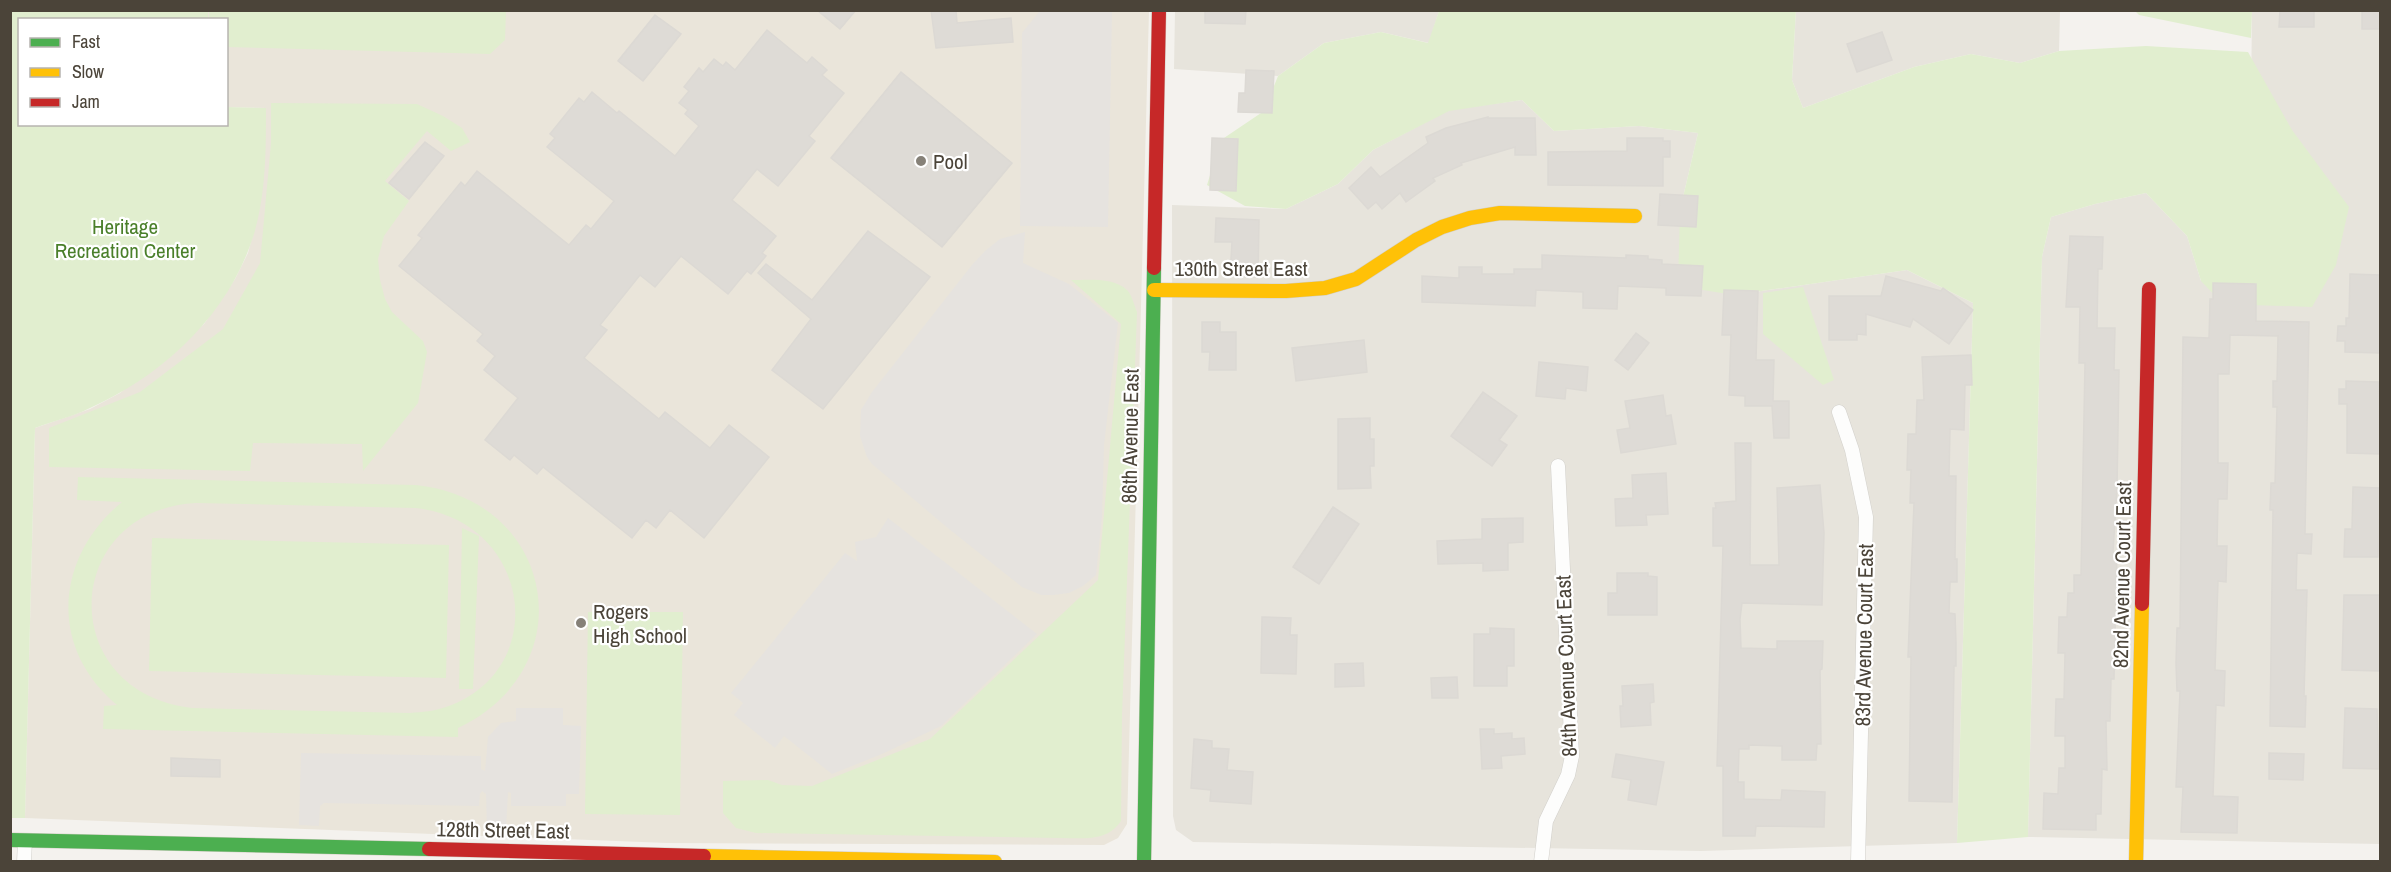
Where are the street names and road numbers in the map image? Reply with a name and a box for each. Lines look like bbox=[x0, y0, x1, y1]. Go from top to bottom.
street label: 130th Street East bbox=[1174, 254, 1308, 283]
street label: 86th Avenue East bbox=[1114, 368, 1146, 504]
street label: 82nd Avenue Court East bbox=[2106, 481, 2138, 668]
street label: 83rd Avenue Court East bbox=[1848, 543, 1880, 727]
street label: 84th Avenue Court East bbox=[1548, 575, 1584, 757]
street label: 128th Street East bbox=[436, 814, 570, 846]

